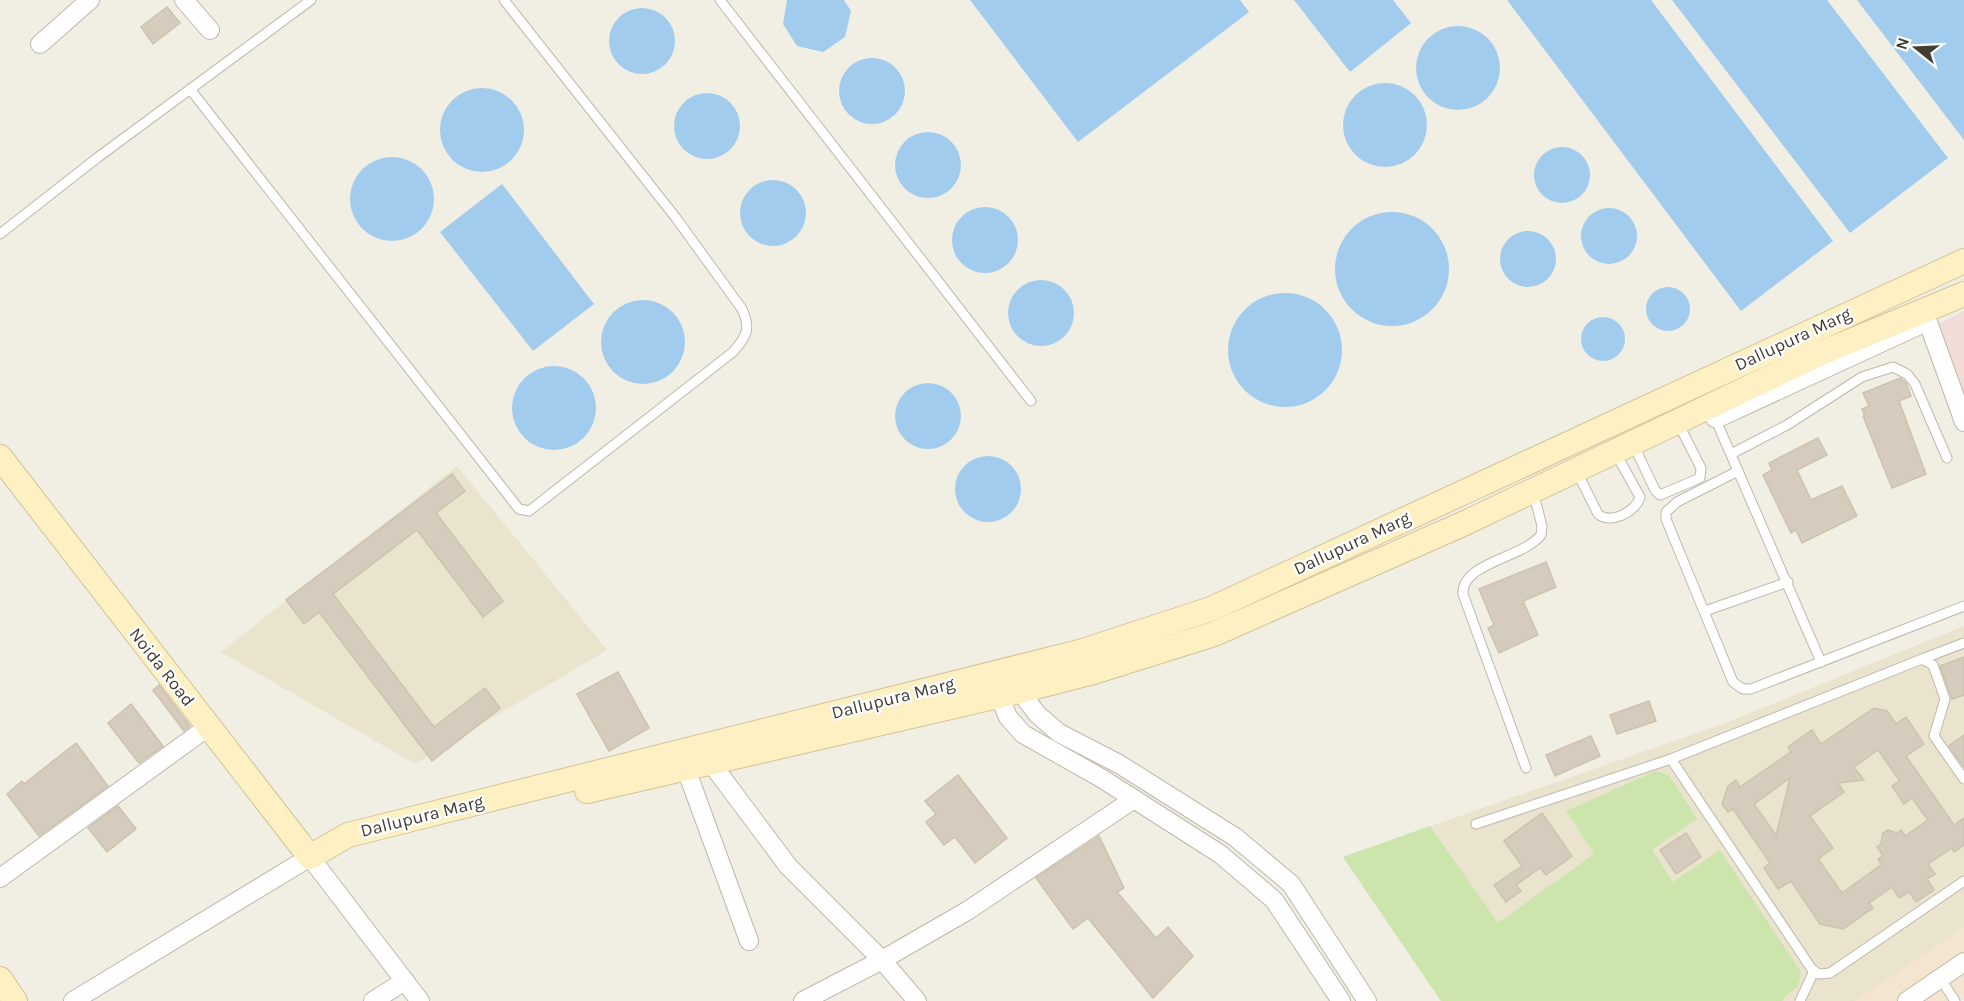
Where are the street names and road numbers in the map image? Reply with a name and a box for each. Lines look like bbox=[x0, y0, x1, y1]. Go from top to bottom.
street label: Dallupura Marg bbox=[1731, 302, 1855, 376]
street label: Dallupura Marg bbox=[1290, 506, 1414, 580]
street label: Noida Road bbox=[124, 623, 200, 711]
street label: Dallupura Marg bbox=[829, 672, 957, 724]
street label: Dallupura Marg bbox=[358, 790, 486, 842]

